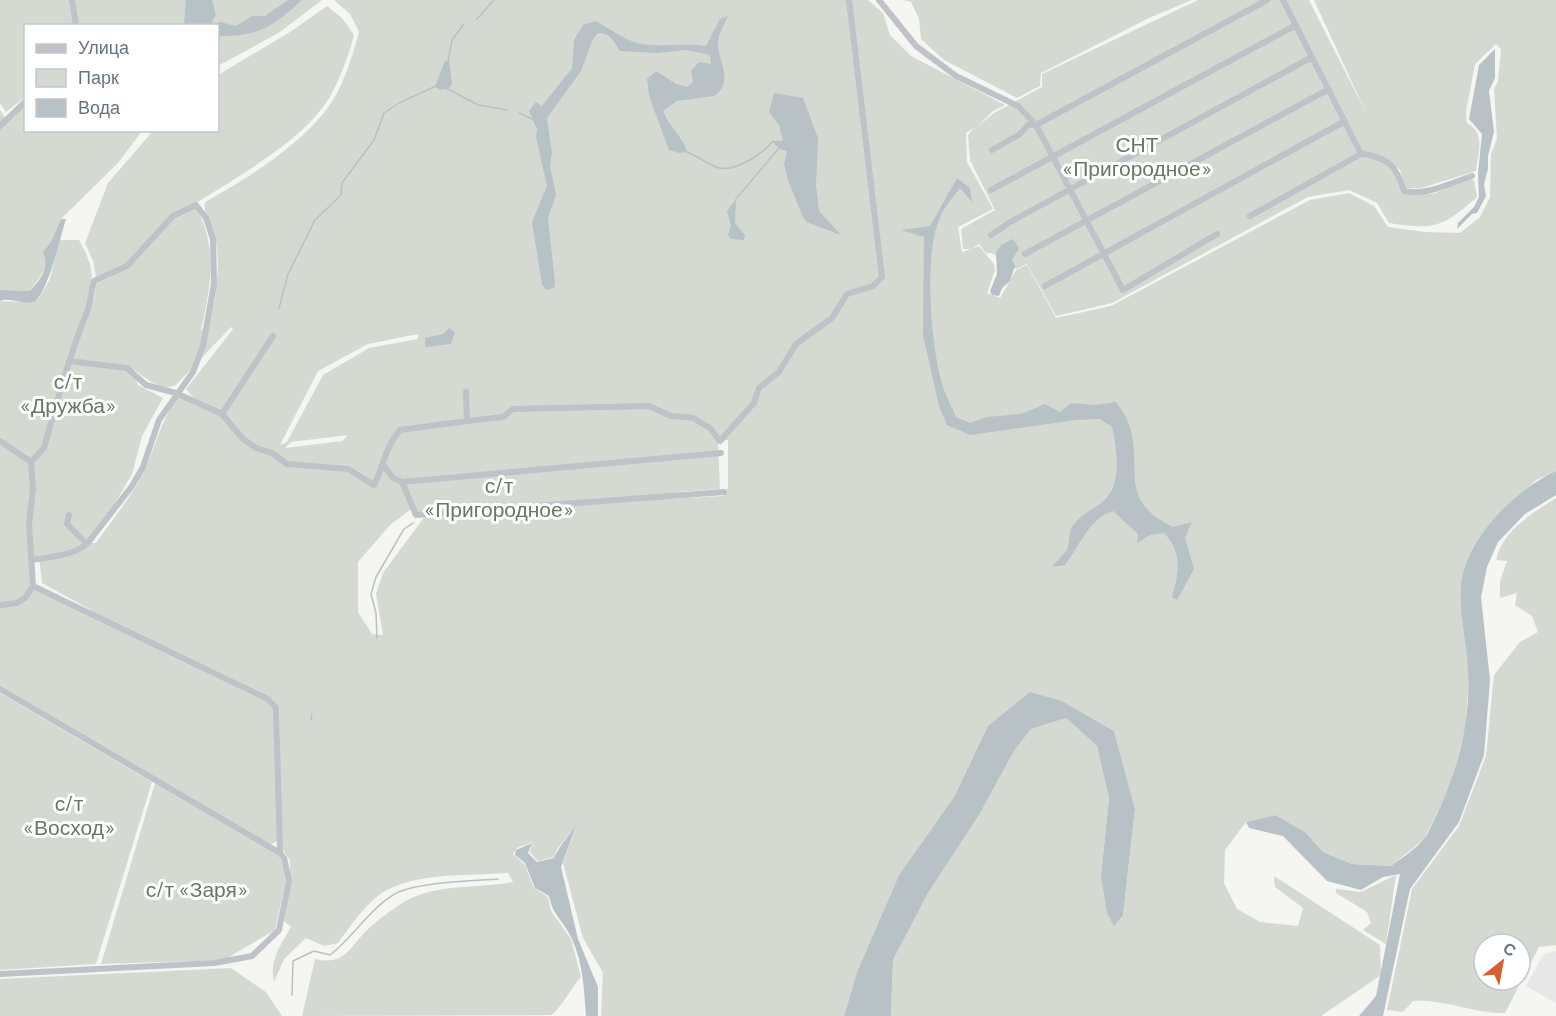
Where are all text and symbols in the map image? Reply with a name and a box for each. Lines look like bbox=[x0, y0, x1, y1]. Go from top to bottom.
legend bbox=[24, 24, 219, 132]
text: Улица bbox=[78, 36, 130, 58]
text: Парк bbox=[78, 66, 119, 88]
text: Вода bbox=[78, 96, 121, 118]
park label: СНТ «Пригородное» bbox=[1062, 131, 1212, 180]
park label: с/т «Дружба» bbox=[20, 368, 116, 417]
park label: с/т «Пригородное» bbox=[424, 472, 574, 521]
park label: с/т «Восход» bbox=[23, 790, 115, 839]
park label: с/т «Заря» bbox=[146, 876, 248, 901]
north arrow bbox=[1472, 932, 1532, 992]
text: С bbox=[1500, 938, 1520, 960]

